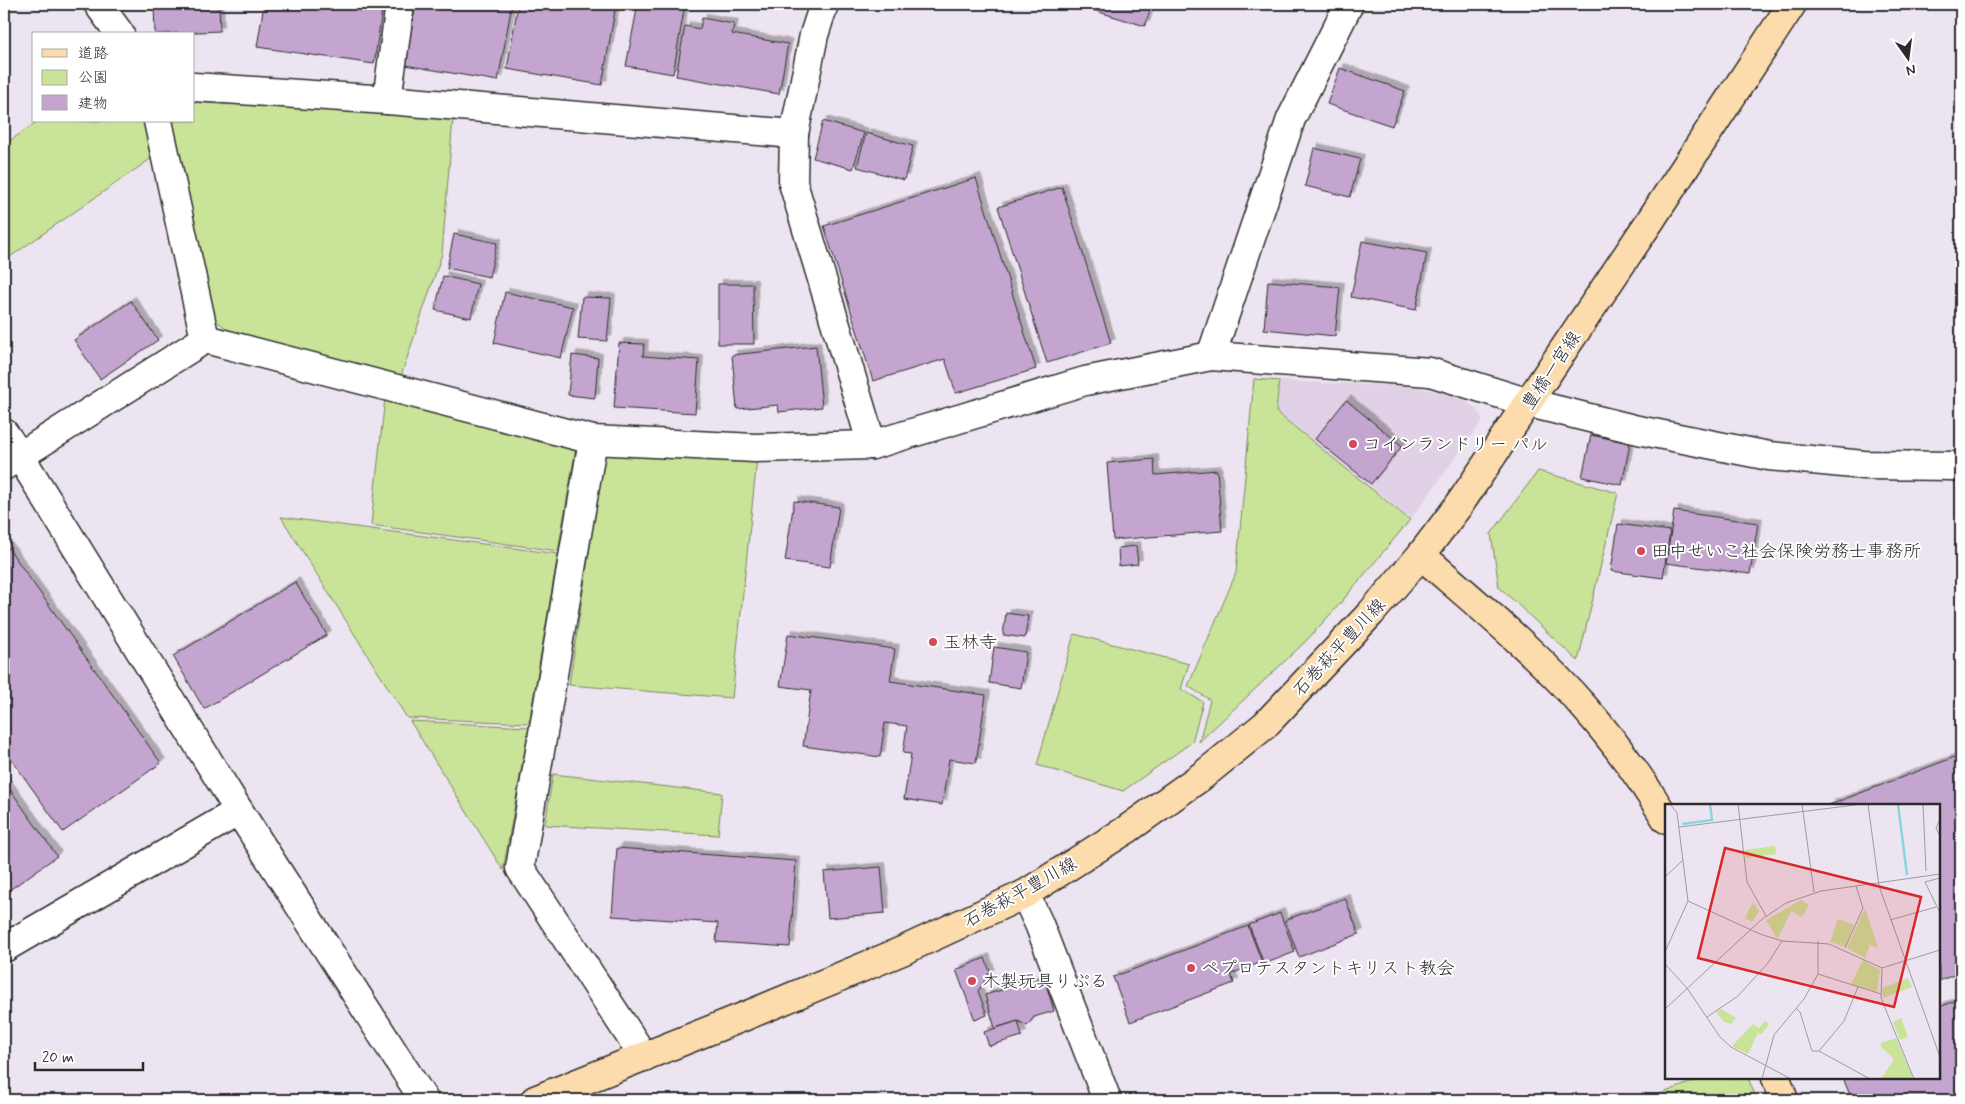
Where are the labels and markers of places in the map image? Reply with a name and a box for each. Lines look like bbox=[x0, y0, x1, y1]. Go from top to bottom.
place label: コインランドリー パル bbox=[1363, 433, 1548, 457]
marker: コインランドリー パル bbox=[1347, 438, 1359, 450]
place label: 田中せいこ社会保険労務士事務所 bbox=[1651, 540, 1921, 564]
marker: 田中せいこ社会保険労務士事務所 bbox=[1635, 545, 1647, 557]
place label: 玉林寺 bbox=[943, 631, 997, 655]
marker: 玉林寺 bbox=[927, 636, 939, 648]
place label: ペプロテスタントキリスト教会 bbox=[1201, 957, 1455, 981]
marker: ペプロテスタントキリスト教会 bbox=[1185, 962, 1197, 974]
place label: 木製玩具りぷる bbox=[982, 970, 1108, 994]
marker: 木製玩具りぷる bbox=[966, 975, 978, 987]

